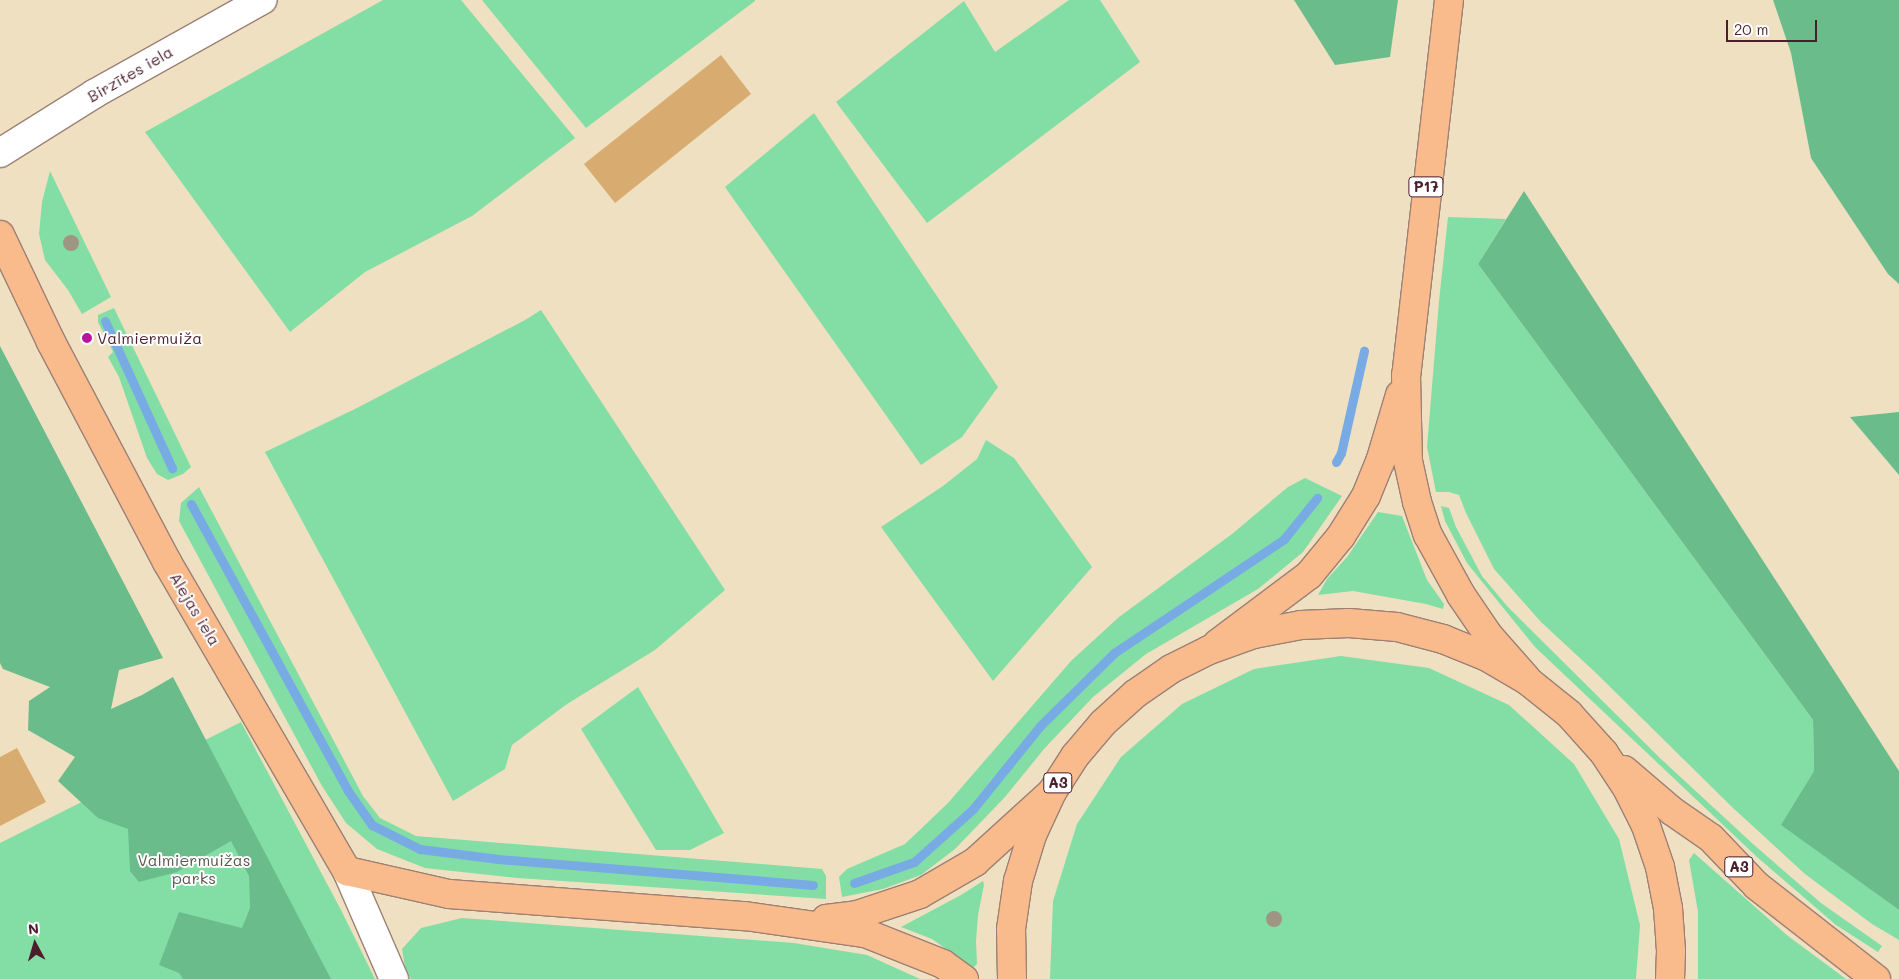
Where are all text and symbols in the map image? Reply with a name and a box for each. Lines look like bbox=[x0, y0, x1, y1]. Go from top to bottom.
scale bar bbox=[1729, 10, 1820, 42]
text: 20 m bbox=[1734, 19, 1768, 39]
street label: Birzītes iela bbox=[84, 42, 176, 106]
road number: P17 bbox=[1407, 174, 1445, 200]
place label: Valmiermuiža bbox=[97, 328, 202, 348]
marker: Valmiermuiža bbox=[81, 332, 93, 344]
street label: Alejas iela bbox=[166, 569, 224, 649]
road number: A3 bbox=[1043, 770, 1073, 796]
park label: Valmiermuižas parks bbox=[138, 850, 250, 888]
road number: A3 bbox=[1724, 854, 1754, 880]
north arrow bbox=[10, 919, 60, 969]
text: N bbox=[27, 919, 40, 939]

